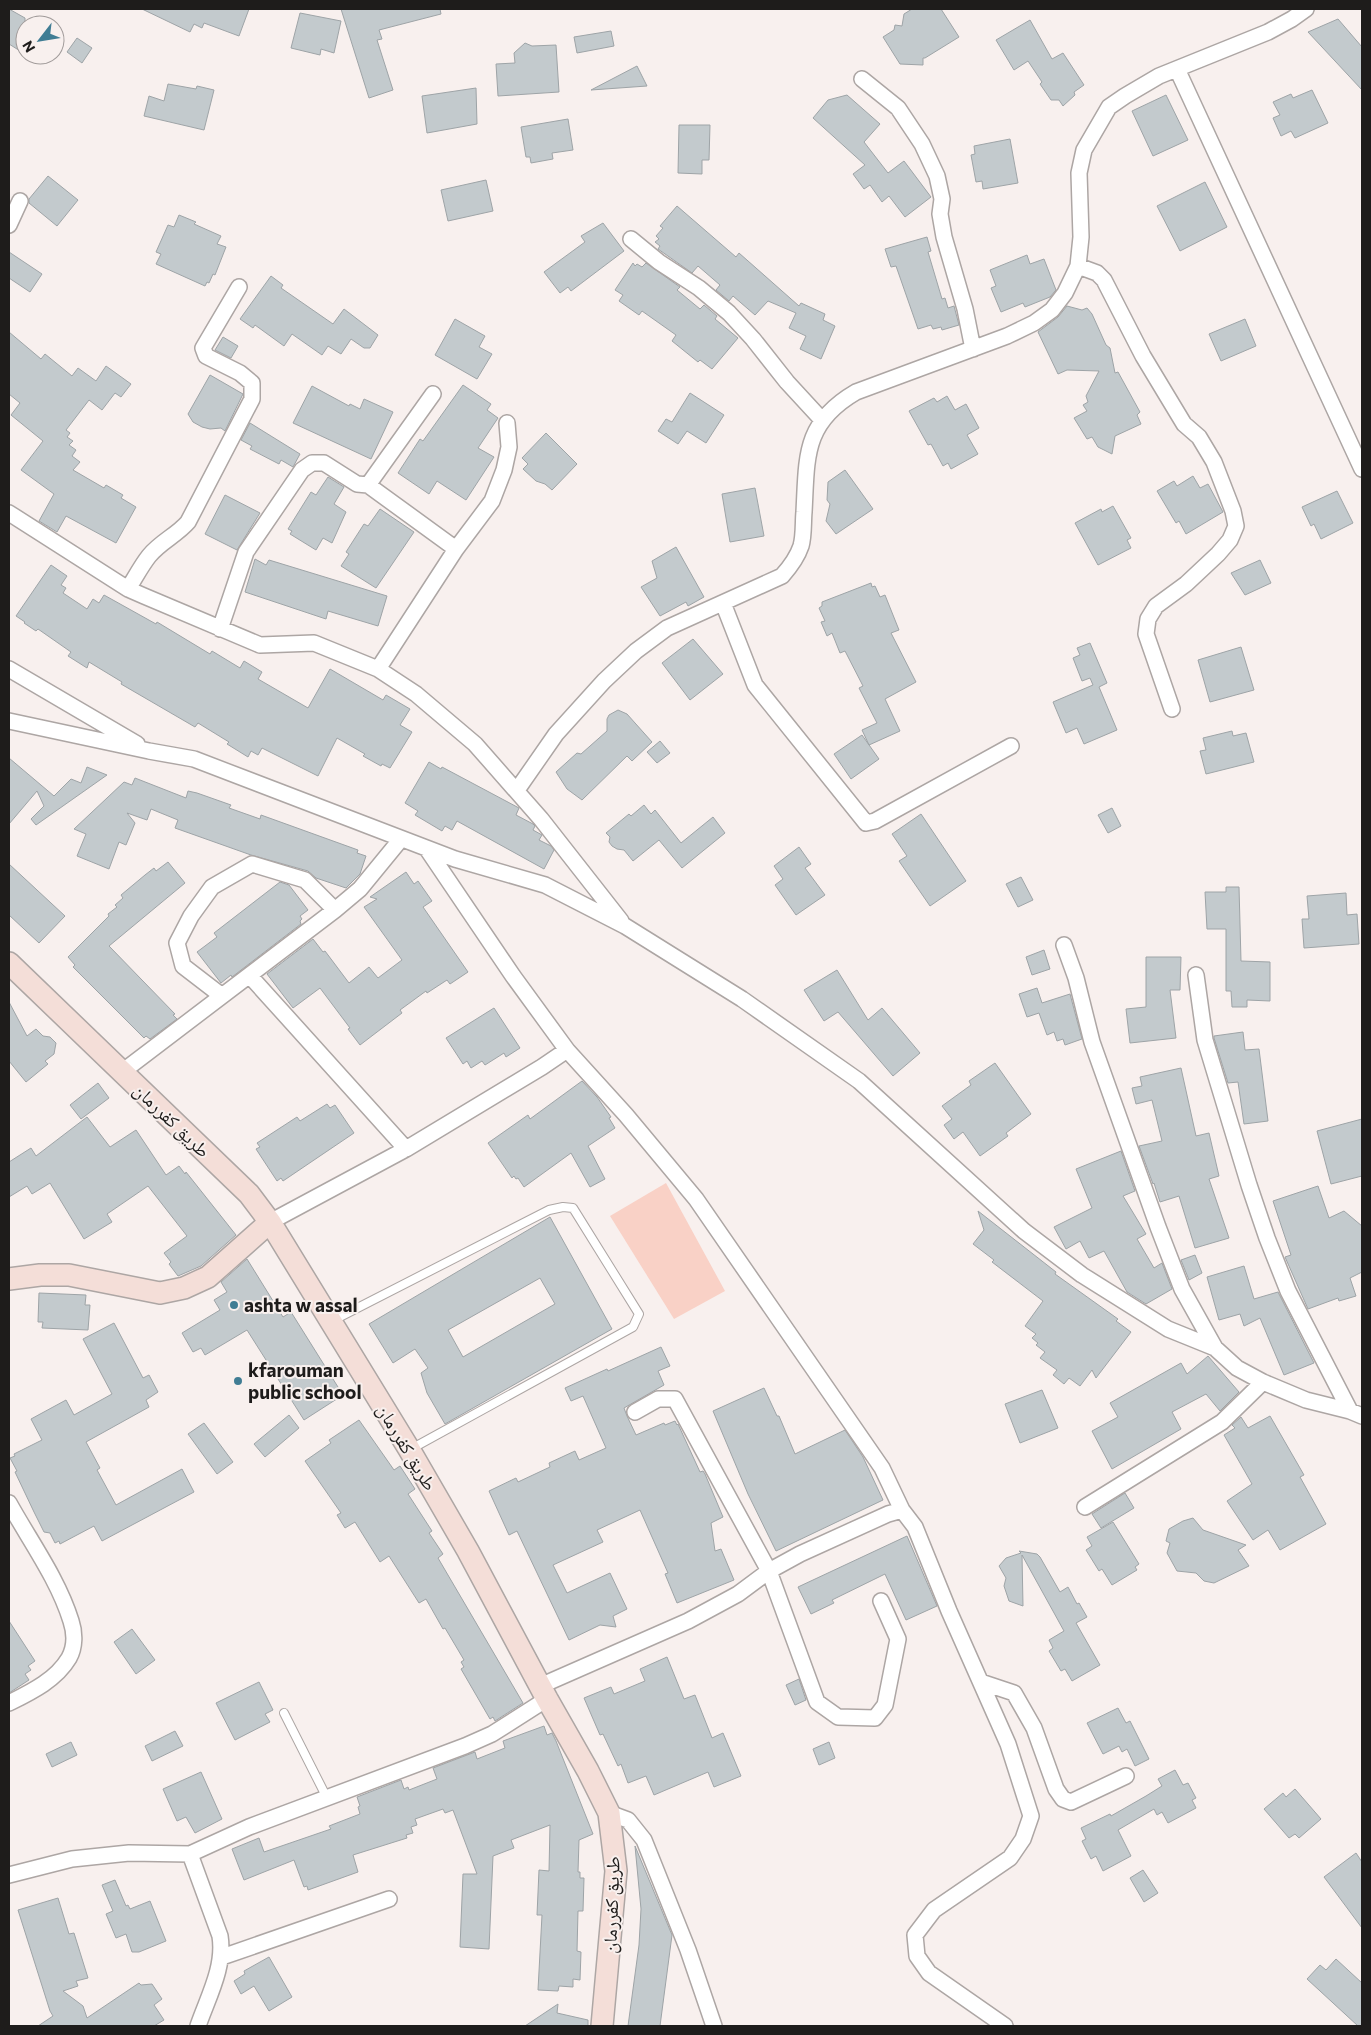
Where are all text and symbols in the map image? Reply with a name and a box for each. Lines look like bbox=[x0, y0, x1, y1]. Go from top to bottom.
north arrow bbox=[15, 15, 65, 65]
text: N bbox=[18, 38, 38, 56]
street label: طريق كفررمان bbox=[129, 1078, 215, 1162]
place label: ashta w assal bbox=[244, 1293, 358, 1316]
marker: ashta w assal bbox=[228, 1299, 240, 1311]
place label: kfarouman public school bbox=[248, 1358, 362, 1403]
marker: kfarouman public school bbox=[232, 1375, 244, 1387]
street label: طريق كفررمان bbox=[372, 1399, 442, 1495]
street label: طريق كفررمان bbox=[597, 1856, 625, 1954]

